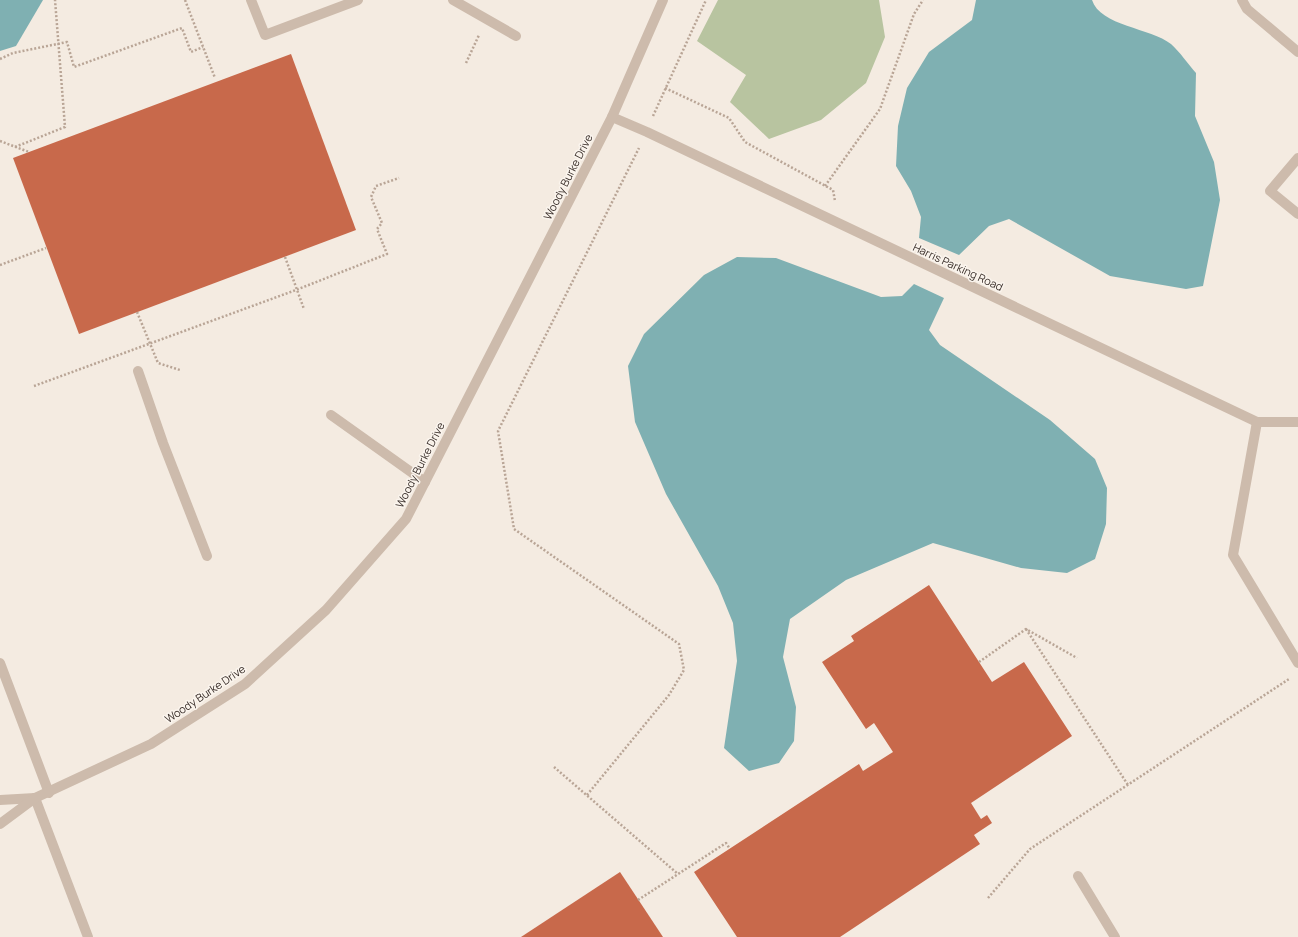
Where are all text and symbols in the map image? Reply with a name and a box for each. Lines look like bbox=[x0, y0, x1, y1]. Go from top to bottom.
street label: Woody Burke Drive bbox=[540, 131, 596, 222]
street label: Harris Parking Road bbox=[911, 239, 1006, 294]
street label: Woody Burke Drive bbox=[392, 419, 448, 510]
street label: Woody Burke Drive bbox=[162, 661, 248, 726]

